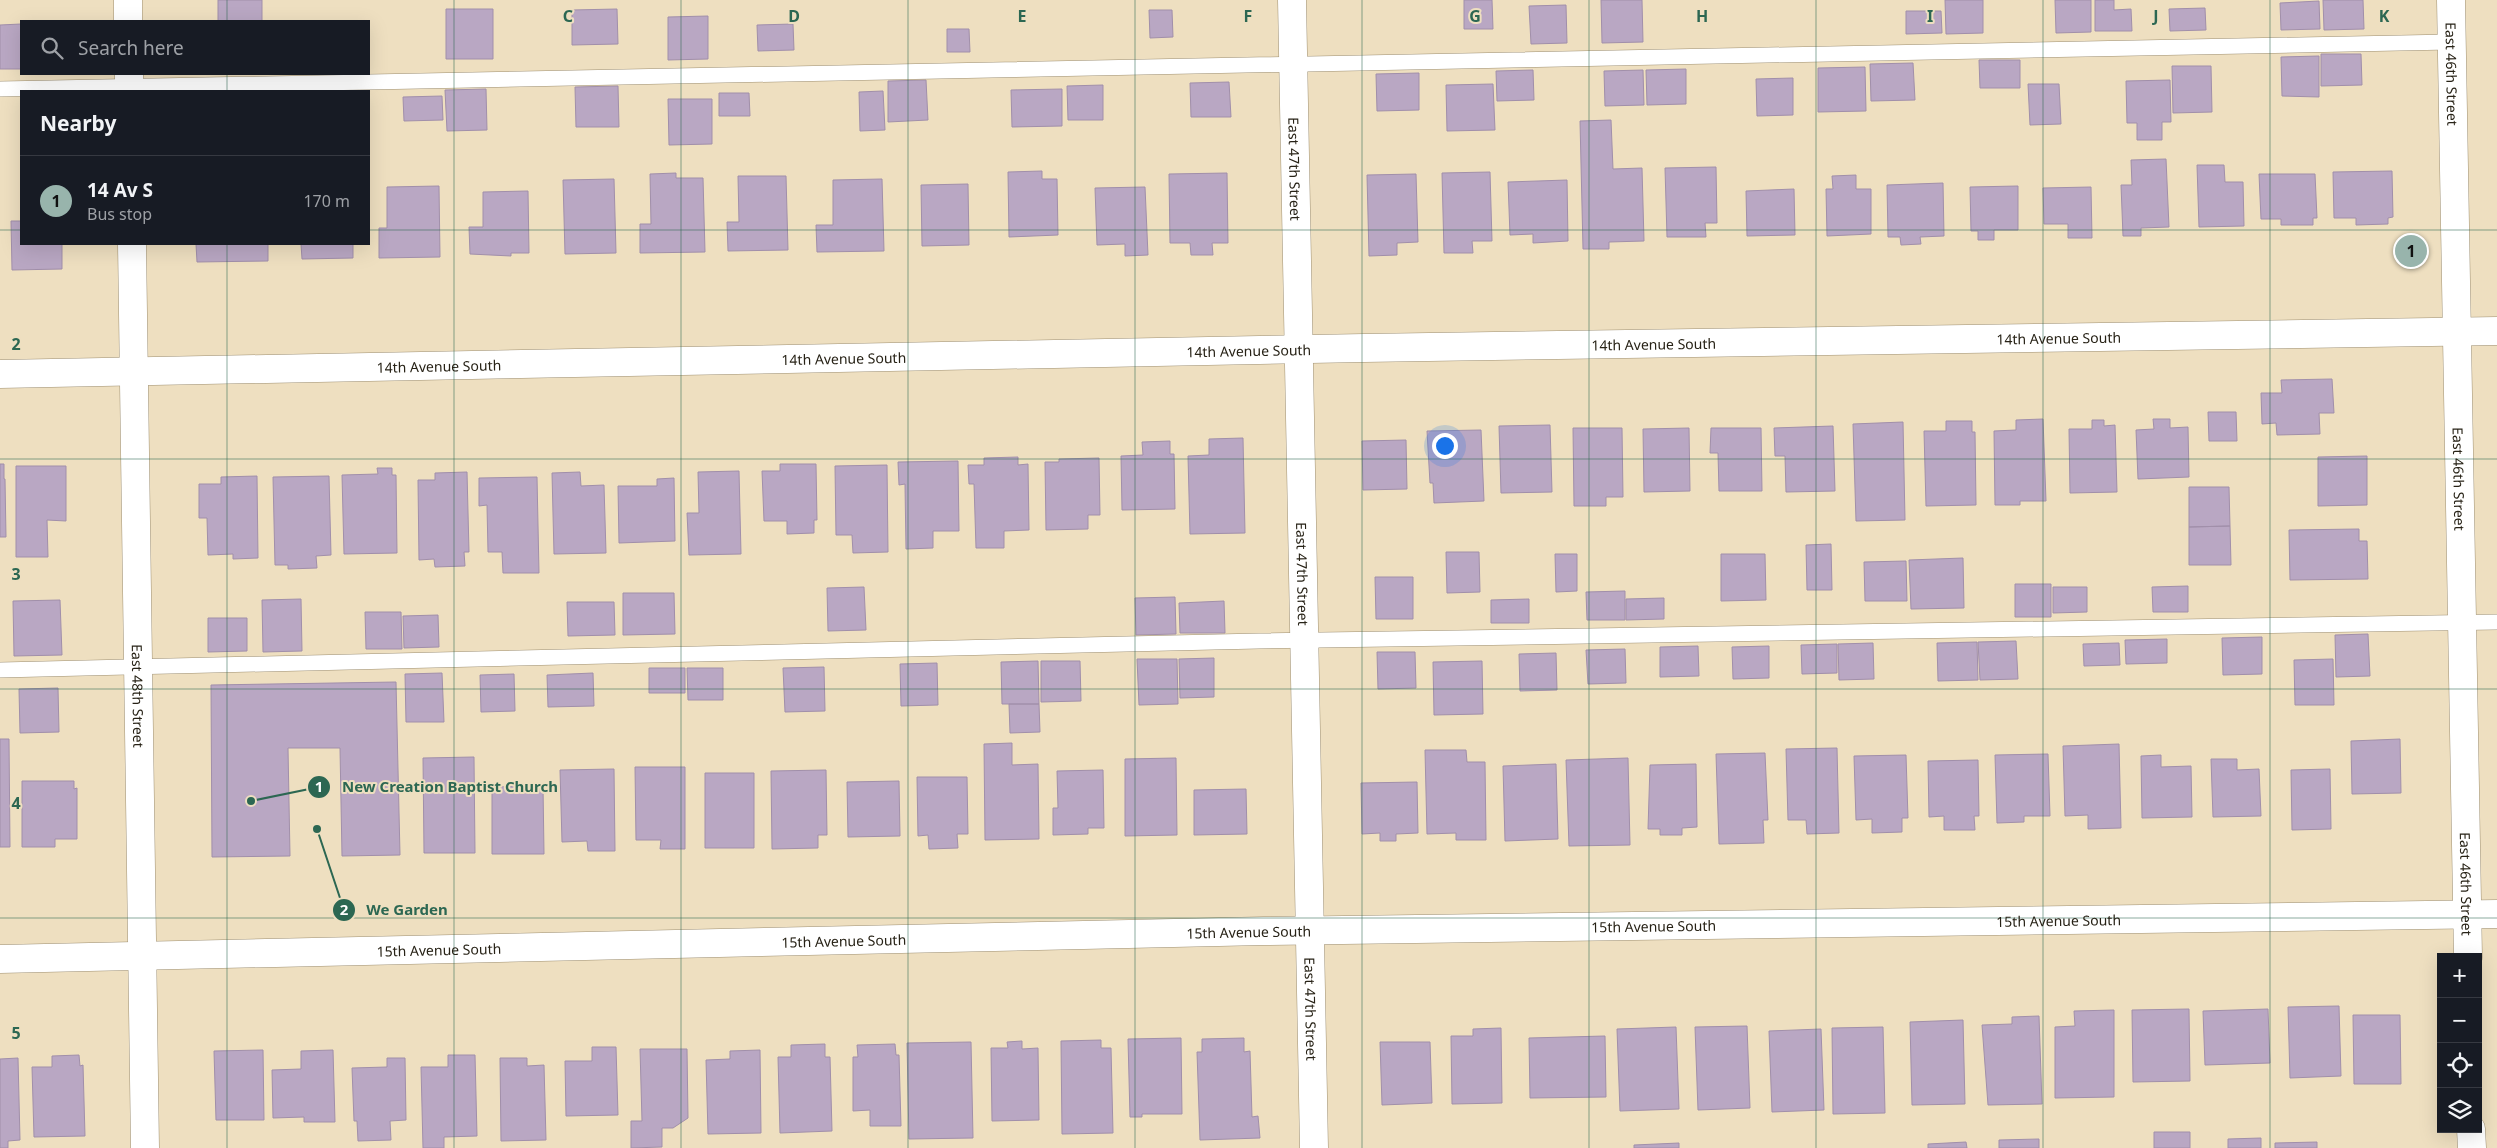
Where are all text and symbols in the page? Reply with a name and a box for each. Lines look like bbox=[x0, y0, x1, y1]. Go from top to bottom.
text: C bbox=[563, 5, 573, 27]
text: D bbox=[788, 5, 800, 27]
text: E bbox=[1018, 5, 1027, 27]
text: F bbox=[1244, 5, 1252, 27]
text: G bbox=[1469, 5, 1481, 27]
text: H bbox=[1696, 5, 1708, 27]
text: I bbox=[1927, 5, 1933, 27]
text: J bbox=[2151, 5, 2159, 27]
text: K bbox=[2379, 5, 2390, 27]
search box bbox=[20, 20, 370, 75]
street label: East 46th Street bbox=[2442, 22, 2463, 126]
icon: search bbox=[38, 34, 66, 62]
text: Search here bbox=[78, 35, 184, 61]
text: Nearby bbox=[40, 109, 116, 137]
street label: East 47th Street bbox=[1285, 117, 1306, 221]
text: 14 Av S bbox=[87, 177, 153, 203]
text: 1 bbox=[51, 190, 61, 212]
text: 170 m bbox=[303, 190, 350, 212]
text: Bus stop bbox=[87, 203, 152, 225]
pin: 1 bbox=[2395, 232, 2427, 270]
street label: 14th Avenue South bbox=[1996, 327, 2121, 348]
text: 2 bbox=[11, 333, 21, 355]
street label: 14th Avenue South bbox=[1591, 333, 1716, 354]
street label: 14th Avenue South bbox=[1186, 340, 1311, 361]
street label: 14th Avenue South bbox=[781, 347, 906, 369]
street label: 14th Avenue South bbox=[376, 355, 501, 376]
street label: East 46th Street bbox=[2449, 427, 2470, 531]
your location bbox=[1432, 433, 1458, 459]
street label: East 47th Street bbox=[1293, 522, 1313, 626]
text: 3 bbox=[11, 563, 21, 585]
street label: East 48th Street bbox=[128, 644, 149, 748]
callout: New Creation Baptist Church bbox=[307, 772, 568, 802]
text: 1 bbox=[315, 776, 323, 796]
text: New Creation Baptist Church bbox=[342, 776, 558, 796]
text: 4 bbox=[11, 792, 21, 814]
street label: East 46th Street bbox=[2456, 832, 2477, 936]
callout: We Garden bbox=[332, 895, 458, 925]
text: 2 bbox=[340, 899, 349, 919]
text: We Garden bbox=[366, 899, 448, 919]
street label: 15th Avenue South bbox=[1996, 910, 2121, 930]
street label: 15th Avenue South bbox=[1591, 915, 1716, 936]
street label: 15th Avenue South bbox=[1186, 921, 1311, 942]
street label: 15th Avenue South bbox=[781, 929, 906, 951]
street label: 15th Avenue South bbox=[376, 938, 501, 960]
map controls bbox=[2437, 953, 2482, 1133]
button: + bbox=[2437, 953, 2482, 998]
street label: East 47th Street bbox=[1301, 957, 1322, 1061]
button: − bbox=[2437, 998, 2482, 1043]
text: 5 bbox=[11, 1022, 21, 1044]
button: locate bbox=[2437, 1043, 2482, 1088]
button: layers bbox=[2437, 1088, 2482, 1133]

